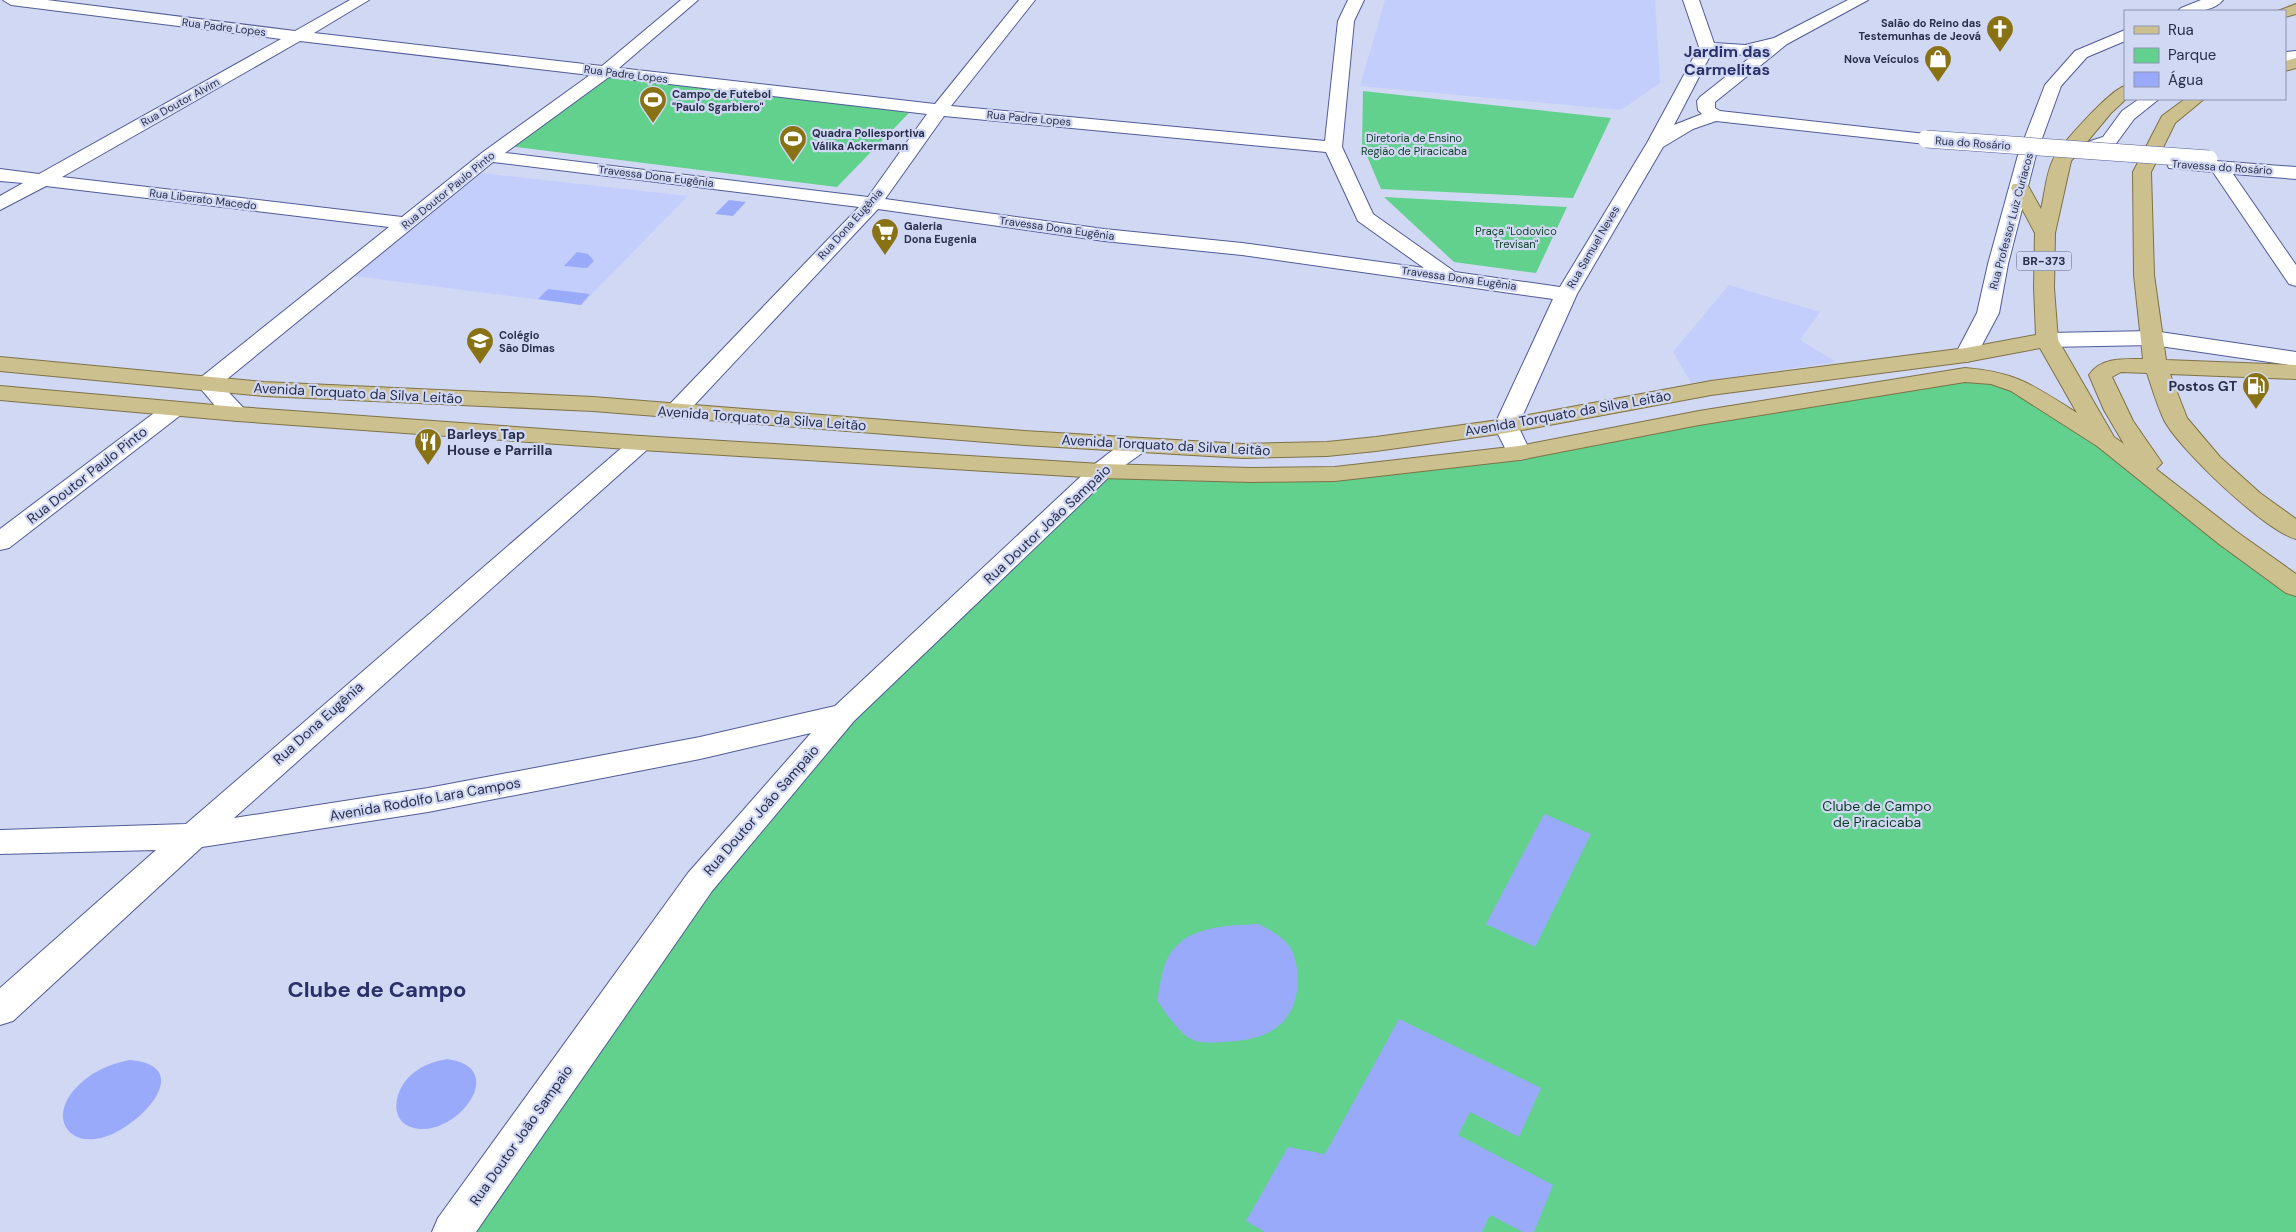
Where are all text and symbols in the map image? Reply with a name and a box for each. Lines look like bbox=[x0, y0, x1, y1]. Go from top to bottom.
legend bbox=[2124, 10, 2286, 100]
church icon: Salão do Reino das Testemunhas de Jeová bbox=[1985, 14, 2015, 53]
street label: Rua Padre Lopes bbox=[181, 15, 267, 39]
place label: Salão do Reino das Testemunhas de Jeová bbox=[1859, 16, 1981, 43]
text: Rua bbox=[2168, 20, 2194, 40]
district label: Jardim das Carmelitas bbox=[1684, 41, 1770, 80]
shop icon: Nova Veículos bbox=[1923, 44, 1953, 83]
text: Parque bbox=[2168, 45, 2216, 65]
place label: Nova Veículos bbox=[1844, 52, 1919, 66]
street label: Rua Padre Lopes bbox=[583, 62, 669, 86]
text: Água bbox=[2168, 70, 2203, 90]
street label: Rua Doutor Alvim bbox=[138, 74, 222, 129]
sports icon: Campo de Futebol "Paulo Sgarbiero" bbox=[638, 85, 668, 124]
place label: Campo de Futebol "Paulo Sgarbiero" bbox=[672, 87, 771, 114]
street label: Rua Padre Lopes bbox=[986, 107, 1072, 129]
sports icon: Quadra Poliesportiva Válika Ackermann bbox=[778, 124, 808, 163]
place label: Quadra Poliesportiva Válika Ackermann bbox=[812, 126, 925, 153]
park label: Diretoria de Ensino Região de Piracicaba bbox=[1361, 131, 1467, 158]
street label: Rua do Rosário bbox=[1935, 133, 2011, 153]
street label: Rua Doutor Paulo Pinto bbox=[398, 148, 498, 232]
street label: Rua Professor Luiz Curiacos bbox=[1986, 151, 2036, 291]
street label: Travessa do Rosário bbox=[2171, 156, 2273, 178]
street label: Travessa Dona Eugênia bbox=[598, 162, 714, 190]
street label: Rua Liberato Macedo bbox=[149, 185, 257, 213]
street label: Rua Dona Eugênia bbox=[814, 186, 886, 262]
street label: Rua Samuel Neves bbox=[1564, 203, 1622, 291]
street label: Travessa Dona Eugênia bbox=[999, 213, 1115, 243]
supermarket icon: Galeria Dona Eugenia bbox=[870, 217, 900, 256]
place label: Galeria Dona Eugenia bbox=[904, 219, 977, 246]
park label: Praça "Lodovico Trevisan" bbox=[1475, 224, 1557, 251]
road number: BR-373 bbox=[2016, 252, 2072, 270]
street label: Travessa Dona Eugênia bbox=[1401, 263, 1517, 293]
school or university icon: Colégio São Dimas bbox=[465, 326, 495, 365]
place label: Colégio São Dimas bbox=[499, 328, 555, 355]
fuel station icon: Postos GT bbox=[2241, 371, 2271, 410]
place label: Postos GT bbox=[2169, 377, 2237, 395]
street label: Avenida Torquato da Silva Leitão bbox=[253, 379, 463, 407]
street label: Avenida Torquato da Silva Leitão bbox=[1463, 386, 1673, 440]
street label: Avenida Torquato da Silva Leitão bbox=[657, 402, 867, 434]
street label: Rua Doutor Paulo Pinto bbox=[23, 422, 151, 528]
place label: Barleys Tap House e Parrilla bbox=[447, 425, 552, 459]
restaurant icon: Barleys Tap House e Parrilla bbox=[413, 427, 443, 466]
street label: Avenida Torquato da Silva Leitão bbox=[1061, 431, 1271, 459]
street label: Rua Doutor João Sampaio bbox=[980, 460, 1114, 588]
street label: Rua Dona Eugênia bbox=[269, 678, 367, 768]
street label: Rua Doutor João Sampaio bbox=[699, 741, 823, 879]
street label: Avenida Rodolfo Lara Campos bbox=[328, 773, 522, 825]
park label: Clube de Campo de Piracicaba bbox=[1822, 797, 1932, 831]
district label: Clube de Campo bbox=[288, 975, 466, 1004]
street label: Rua Doutor João Sampaio bbox=[466, 1061, 576, 1209]

